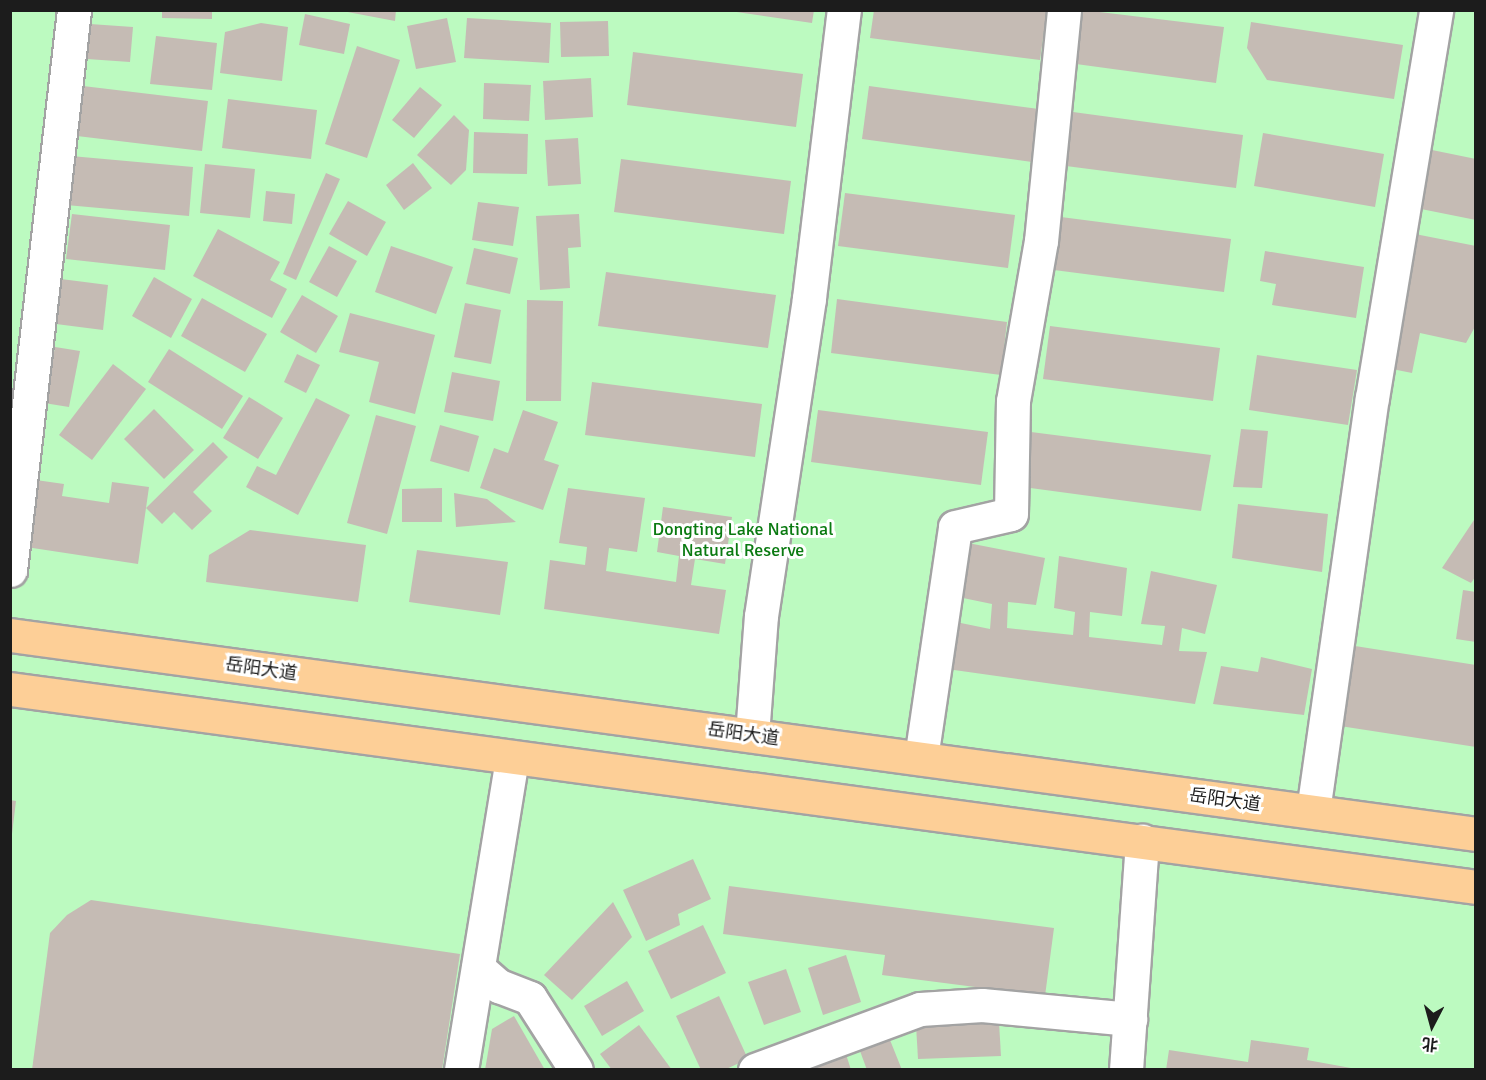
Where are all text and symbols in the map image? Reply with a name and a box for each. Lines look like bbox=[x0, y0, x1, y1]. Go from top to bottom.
park label: Dongting Lake National Natural Reserve bbox=[652, 519, 834, 562]
street label: 岳阳大道 bbox=[224, 653, 298, 685]
street label: 岳阳大道 bbox=[706, 718, 780, 750]
street label: 岳阳大道 bbox=[1188, 784, 1262, 816]
north arrow bbox=[1402, 996, 1462, 1056]
text: 北 bbox=[1421, 1033, 1439, 1055]

